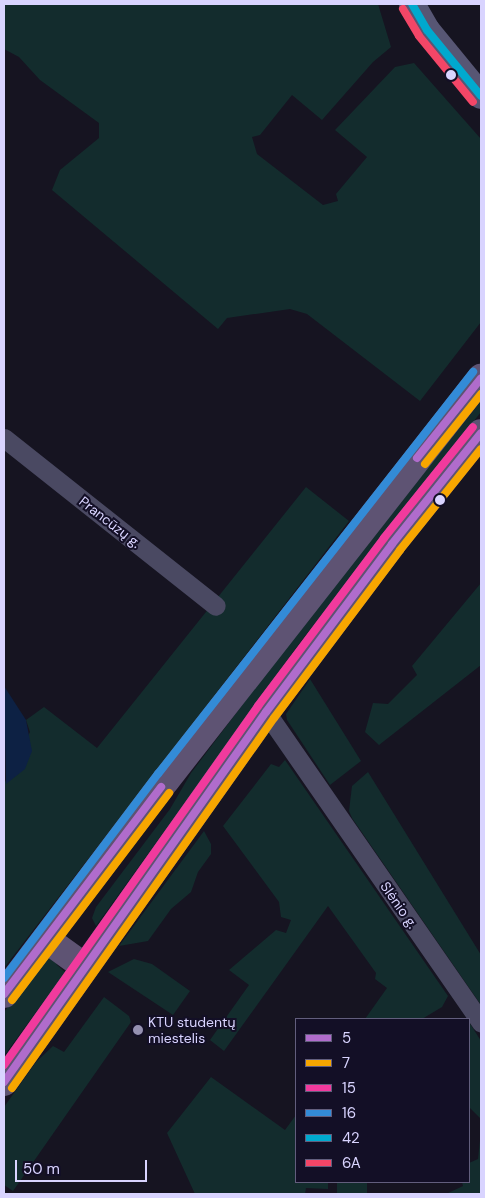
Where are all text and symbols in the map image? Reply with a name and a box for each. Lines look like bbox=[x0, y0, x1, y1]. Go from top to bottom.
unlabelled marker bbox=[446, 70, 456, 80]
street label: Prancūzų g. bbox=[76, 493, 144, 551]
unlabelled marker bbox=[435, 495, 445, 505]
street label: Slėnio g. bbox=[377, 878, 421, 932]
place label: KTU studentų miestelis bbox=[148, 1014, 235, 1046]
legend bbox=[295, 1018, 470, 1183]
marker: KTU studentų miestelis bbox=[132, 1024, 144, 1036]
text: 5 bbox=[342, 1028, 351, 1048]
text: 7 bbox=[342, 1053, 350, 1073]
text: 15 bbox=[342, 1078, 356, 1098]
text: 16 bbox=[342, 1103, 356, 1123]
text: 42 bbox=[342, 1128, 360, 1148]
scale bar bbox=[18, 1150, 150, 1182]
text: 6A bbox=[342, 1153, 361, 1173]
text: 50 m bbox=[23, 1159, 60, 1179]

